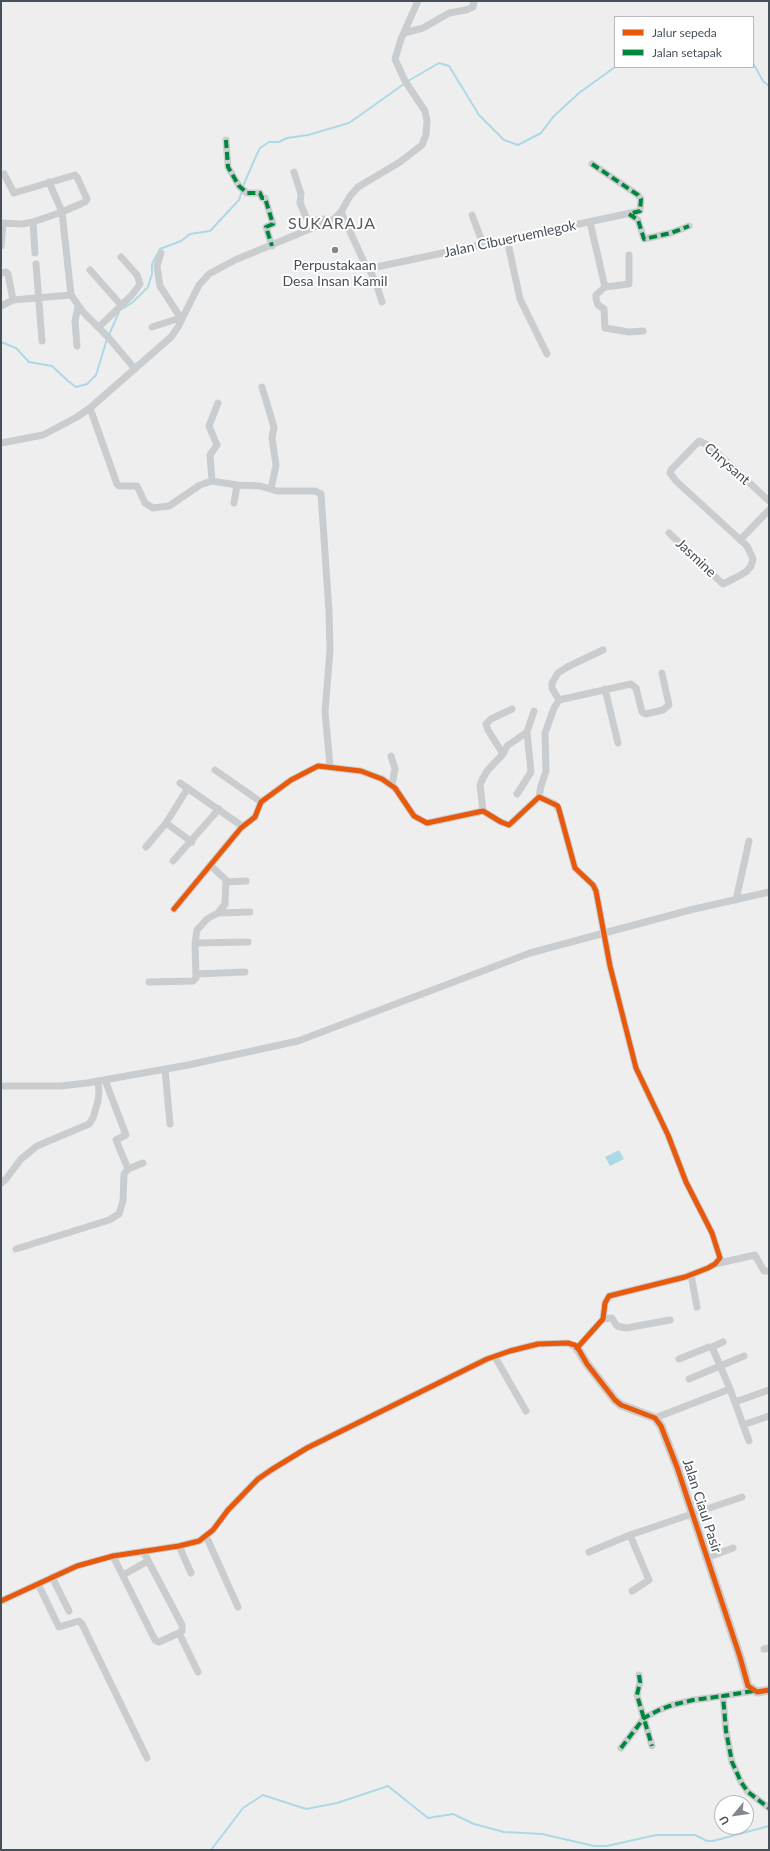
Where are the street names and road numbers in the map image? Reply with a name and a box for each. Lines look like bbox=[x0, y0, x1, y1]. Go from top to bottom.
street label: Jalan Cibueruemlegok bbox=[442, 217, 578, 261]
street label: Chrysant bbox=[701, 440, 753, 488]
street label: Jasmine bbox=[672, 535, 720, 581]
street label: Jalan Ciaul Pasir bbox=[679, 1457, 725, 1555]

